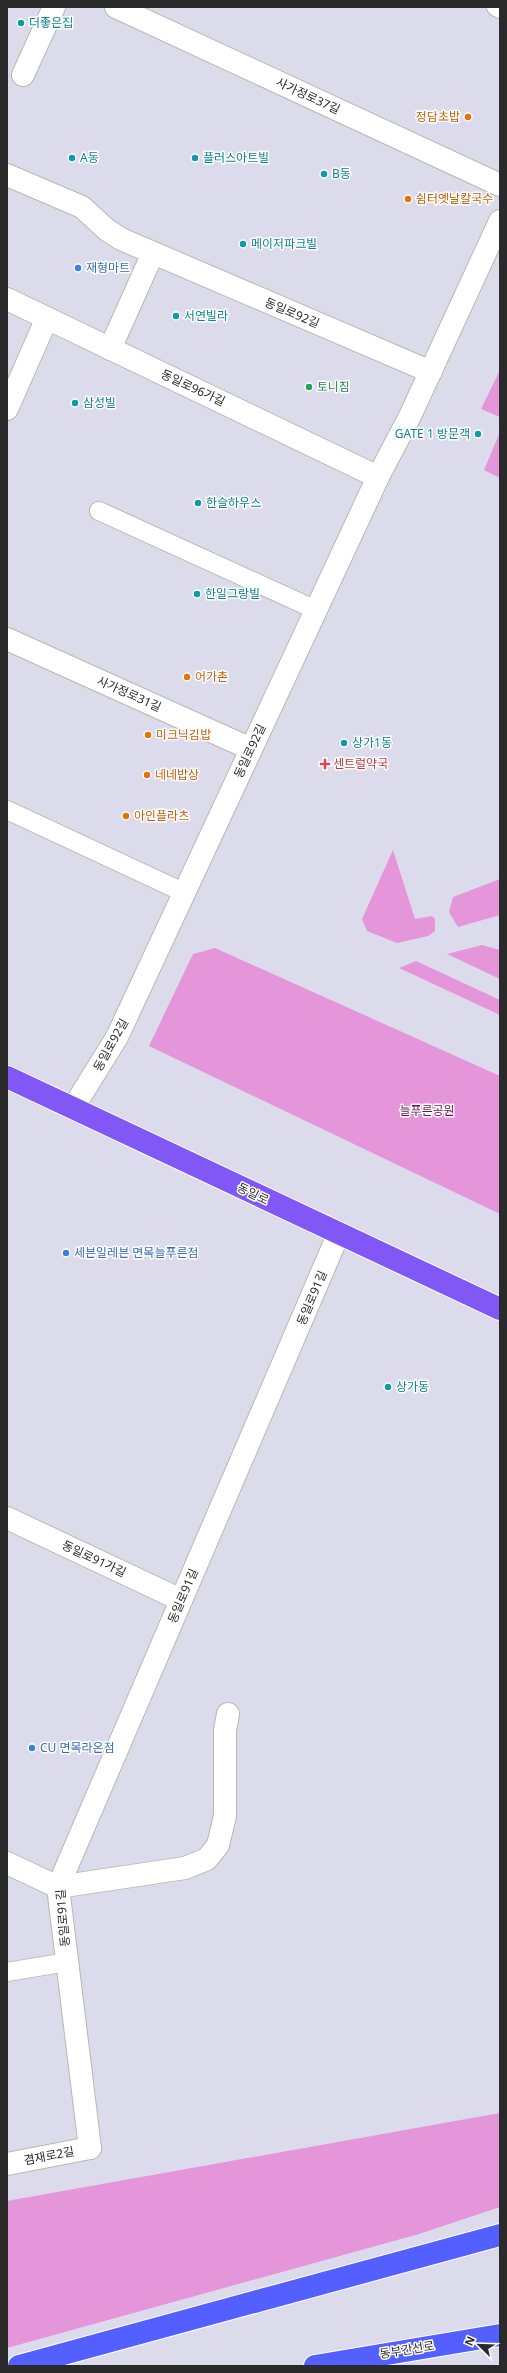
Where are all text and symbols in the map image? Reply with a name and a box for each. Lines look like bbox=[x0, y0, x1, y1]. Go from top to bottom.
place label: 더좋은집 bbox=[29, 14, 73, 31]
marker: 더좋은집 bbox=[16, 18, 26, 28]
street label: 사가정로37길 bbox=[273, 73, 343, 118]
place label: 정담초밥 bbox=[416, 108, 460, 125]
marker: 정담초밥 bbox=[463, 112, 473, 122]
place label: A동 bbox=[80, 149, 99, 166]
place label: 플러스아트빌 bbox=[203, 149, 269, 166]
marker: A동 bbox=[67, 153, 77, 163]
marker: 플러스아트빌 bbox=[190, 153, 200, 163]
place label: B동 bbox=[332, 165, 351, 182]
marker: B동 bbox=[319, 169, 329, 179]
place label: 쉼터옛날칼국수 bbox=[416, 190, 493, 207]
marker: 쉼터옛날칼국수 bbox=[403, 194, 413, 204]
place label: 메이저파크빌 bbox=[251, 235, 317, 252]
marker: 메이저파크빌 bbox=[238, 239, 248, 249]
place label: 재형마트 bbox=[86, 259, 130, 276]
marker: 재형마트 bbox=[73, 263, 83, 273]
street label: 동일로92길 bbox=[262, 293, 322, 332]
place label: 서연빌라 bbox=[184, 307, 228, 324]
marker: 서연빌라 bbox=[171, 311, 181, 321]
street label: 동일로96가길 bbox=[158, 365, 228, 410]
place label: 토니짐 bbox=[317, 378, 350, 395]
marker: 토니짐 bbox=[304, 382, 314, 392]
place label: 삼성빌 bbox=[83, 394, 116, 411]
marker: 삼성빌 bbox=[70, 398, 80, 408]
place label: GATE 1 방문객 bbox=[395, 425, 470, 442]
marker: GATE 1 방문객 bbox=[473, 429, 483, 439]
place label: 한슬하우스 bbox=[206, 494, 261, 511]
marker: 한슬하우스 bbox=[193, 498, 203, 508]
place label: 한일그랑빌 bbox=[205, 585, 260, 602]
marker: 한일그랑빌 bbox=[192, 589, 202, 599]
place label: 어가촌 bbox=[195, 668, 228, 685]
street label: 사가정로31길 bbox=[94, 672, 164, 715]
marker: 어가촌 bbox=[182, 672, 192, 682]
street label: 동일로92길 bbox=[230, 721, 269, 781]
place label: 미크닉김밥 bbox=[156, 726, 211, 743]
marker: 미크닉김밥 bbox=[143, 730, 153, 740]
place label: 상가1동 bbox=[352, 734, 392, 751]
marker: 상가1동 bbox=[339, 738, 349, 748]
place label: 센트럴약국 bbox=[333, 755, 388, 772]
marker: 센트럴약국 bbox=[320, 759, 330, 769]
place label: 네네밥상 bbox=[155, 766, 199, 783]
marker: 네네밥상 bbox=[142, 770, 152, 780]
place label: 아인플라츠 bbox=[134, 807, 189, 824]
marker: 아인플라츠 bbox=[121, 811, 131, 821]
street label: 동일로92길 bbox=[89, 1015, 132, 1074]
park label: 늘푸른공원 bbox=[399, 1102, 455, 1119]
street label: 동일로 bbox=[235, 1179, 272, 1208]
place label: 세븐일레븐 면목늘푸른점 bbox=[74, 1244, 199, 1261]
marker: 세븐일레븐 면목늘푸른점 bbox=[61, 1248, 71, 1258]
street label: 동일로91길 bbox=[292, 1268, 331, 1328]
place label: 상가동 bbox=[396, 1378, 429, 1395]
marker: 상가동 bbox=[383, 1382, 393, 1392]
street label: 동일로91가길 bbox=[59, 1536, 129, 1581]
street label: 동일로91길 bbox=[163, 1566, 202, 1626]
place label: CU 면목라온점 bbox=[40, 1739, 115, 1756]
marker: CU 면목라온점 bbox=[27, 1743, 37, 1753]
street label: 동일로91길 bbox=[52, 1888, 73, 1948]
street label: 겸재로2길 bbox=[22, 2142, 76, 2169]
north arrow bbox=[459, 2325, 499, 2365]
text: N bbox=[461, 2334, 478, 2348]
street label: 동부간선로 bbox=[378, 2337, 436, 2362]

